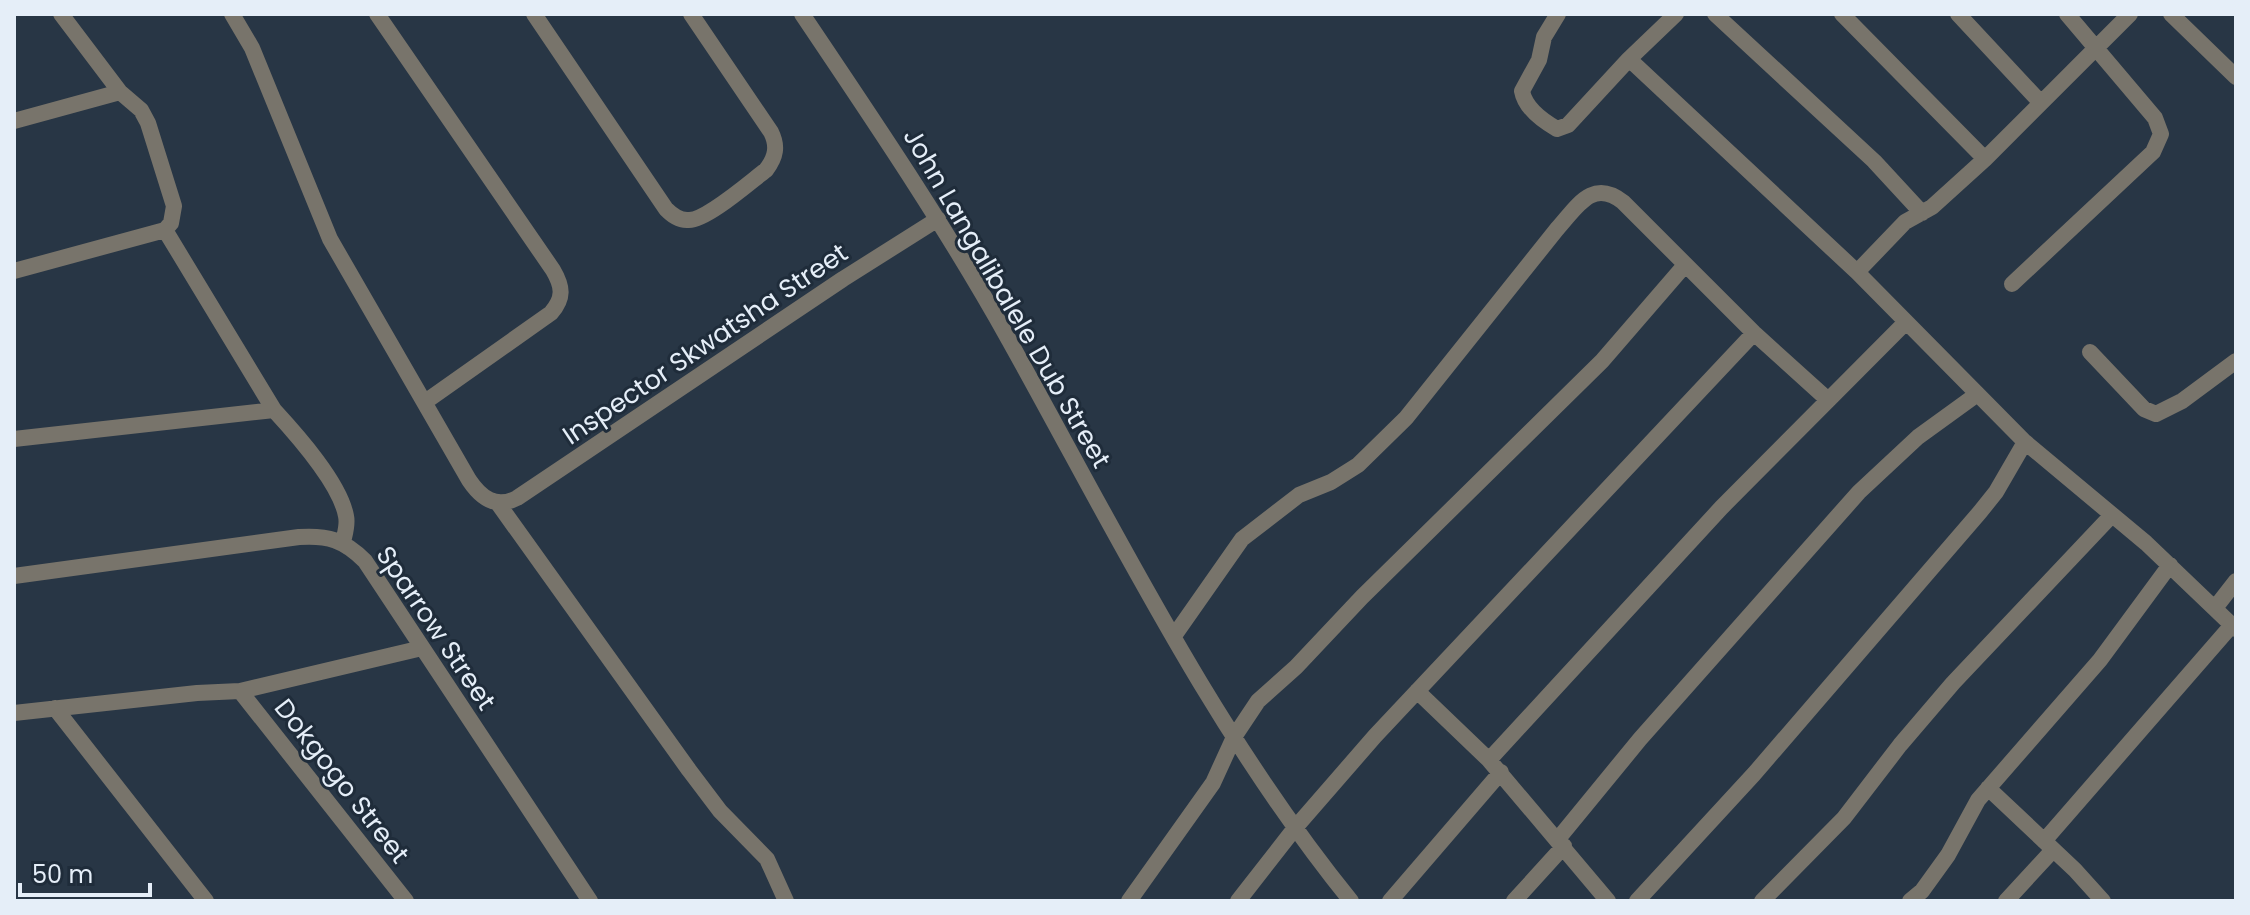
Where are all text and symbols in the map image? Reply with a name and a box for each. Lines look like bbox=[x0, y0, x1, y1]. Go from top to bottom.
street label: John Langalibalele Dub Street bbox=[895, 121, 1119, 475]
street label: Inspector Skwatsha Street bbox=[555, 235, 855, 453]
street label: Sparrow Street bbox=[368, 539, 504, 717]
street label: Dokgogo Street bbox=[266, 691, 418, 871]
scale bar bbox=[20, 847, 150, 897]
text: 50 m bbox=[32, 858, 93, 891]

